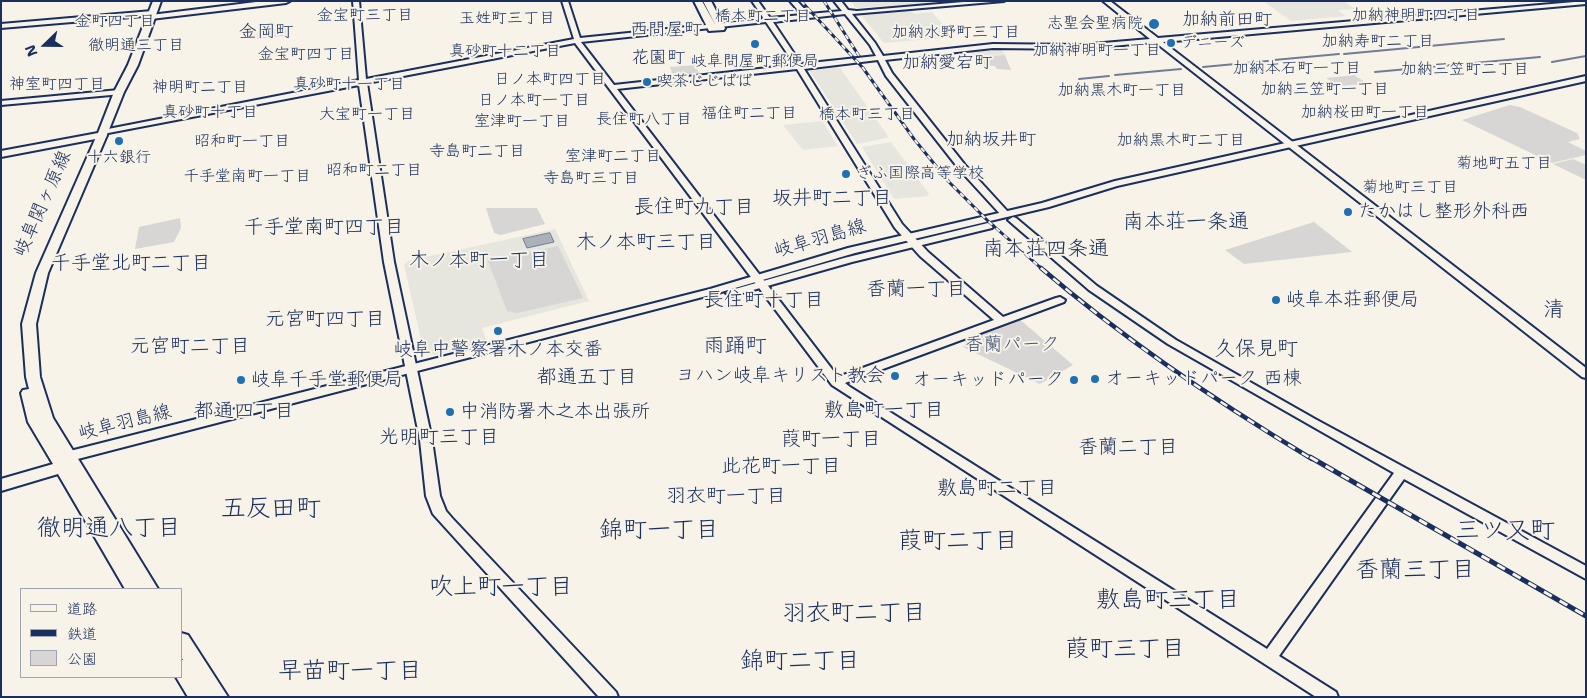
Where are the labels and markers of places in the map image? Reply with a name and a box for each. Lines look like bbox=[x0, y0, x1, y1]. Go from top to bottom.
place label: 志聖会聖病院 bbox=[1047, 14, 1143, 34]
marker: 志聖会聖病院 bbox=[1147, 17, 1161, 31]
place label: デニーズ bbox=[1181, 33, 1245, 53]
marker: デニーズ bbox=[1165, 37, 1177, 49]
marker: 岐阜問屋町郵便局 bbox=[749, 38, 761, 50]
place label: 岐阜問屋町郵便局 bbox=[691, 52, 819, 72]
place label: 喫茶じじばば bbox=[657, 72, 753, 92]
marker: 喫茶じじばば bbox=[641, 76, 653, 88]
marker: 十六銀行 bbox=[113, 135, 125, 147]
place label: 十六銀行 bbox=[87, 148, 151, 168]
place label: ぎふ国際高等学校 bbox=[856, 164, 984, 184]
marker: ぎふ国際高等学校 bbox=[840, 168, 852, 180]
place label: たかはし整形外科西 bbox=[1358, 201, 1529, 223]
marker: たかはし整形外科西 bbox=[1342, 206, 1354, 218]
place label: 岐阜本荘郵便局 bbox=[1286, 289, 1419, 311]
marker: 岐阜本荘郵便局 bbox=[1270, 294, 1282, 306]
marker: 岐阜中警察署木ノ本交番 bbox=[492, 325, 504, 337]
place label: 岐阜中警察署木ノ本交番 bbox=[394, 339, 602, 361]
place label: ヨハン岐阜キリスト教会 bbox=[676, 365, 885, 387]
place label: オーキッドパーク 西棟 bbox=[1105, 368, 1301, 390]
place label: 岐阜千手堂郵便局 bbox=[251, 369, 403, 391]
place label: オーキッドパーク bbox=[912, 369, 1064, 391]
marker: ヨハン岐阜キリスト教会 bbox=[889, 370, 901, 382]
marker: オーキッドパーク 西棟 bbox=[1089, 373, 1101, 385]
marker: 岐阜千手堂郵便局 bbox=[235, 374, 247, 386]
marker: オーキッドパーク bbox=[1068, 374, 1080, 386]
place label: 中消防署木之本出張所 bbox=[460, 401, 650, 423]
marker: 中消防署木之本出張所 bbox=[444, 406, 456, 418]

